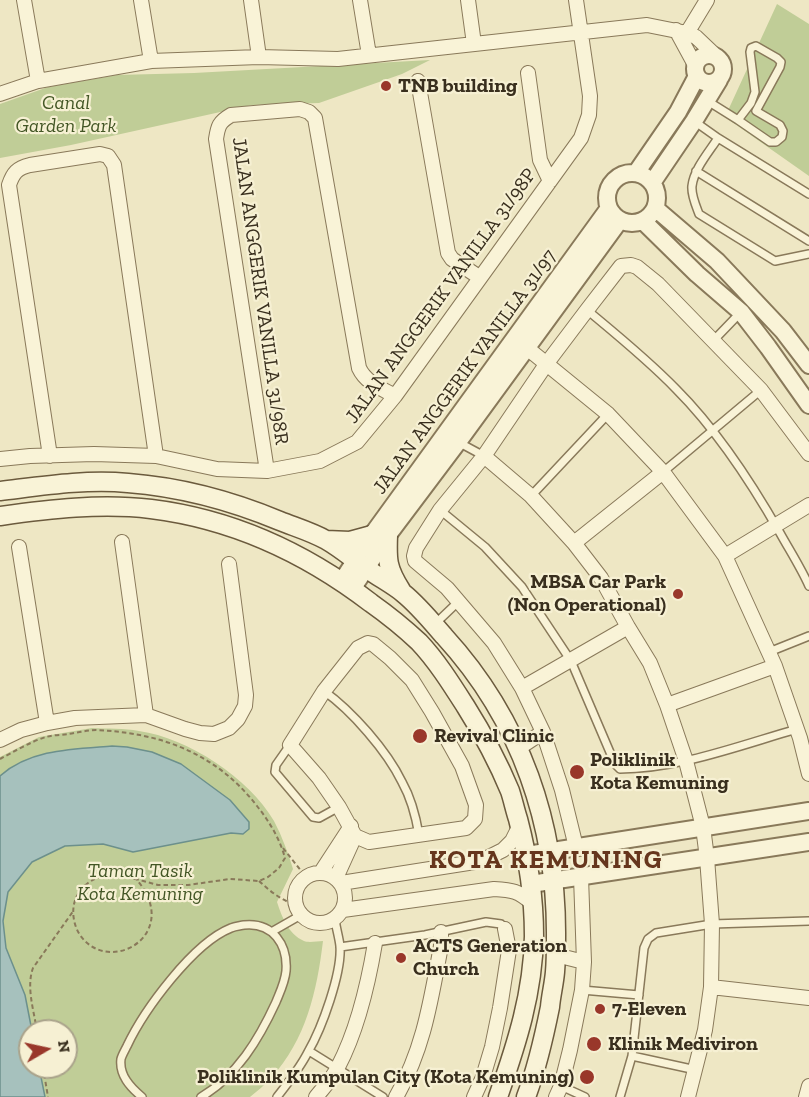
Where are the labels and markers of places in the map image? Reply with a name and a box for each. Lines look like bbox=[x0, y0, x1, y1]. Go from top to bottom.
place label: TNB building bbox=[398, 74, 517, 98]
marker: TNB building bbox=[379, 79, 393, 93]
place label: MBSA Car Park (Non Operational) bbox=[508, 570, 666, 617]
marker: MBSA Car Park (Non Operational) bbox=[671, 587, 685, 601]
place label: Revival Clinic bbox=[434, 724, 554, 748]
marker: Revival Clinic bbox=[411, 727, 429, 745]
place label: Poliklinik Kota Kemuning bbox=[590, 748, 729, 795]
marker: Poliklinik Kota Kemuning bbox=[568, 763, 586, 781]
place label: ACTS Generation Church bbox=[413, 934, 567, 981]
marker: ACTS Generation Church bbox=[394, 951, 408, 965]
place label: 7-Eleven bbox=[612, 997, 686, 1021]
marker: 7-Eleven bbox=[593, 1002, 607, 1016]
place label: Klinik Mediviron bbox=[608, 1032, 758, 1056]
marker: Klinik Mediviron bbox=[585, 1035, 603, 1053]
place label: Poliklinik Kumpulan City (Kota Kemuning) bbox=[197, 1065, 574, 1089]
marker: Poliklinik Kumpulan City (Kota Kemuning) bbox=[578, 1068, 596, 1086]

